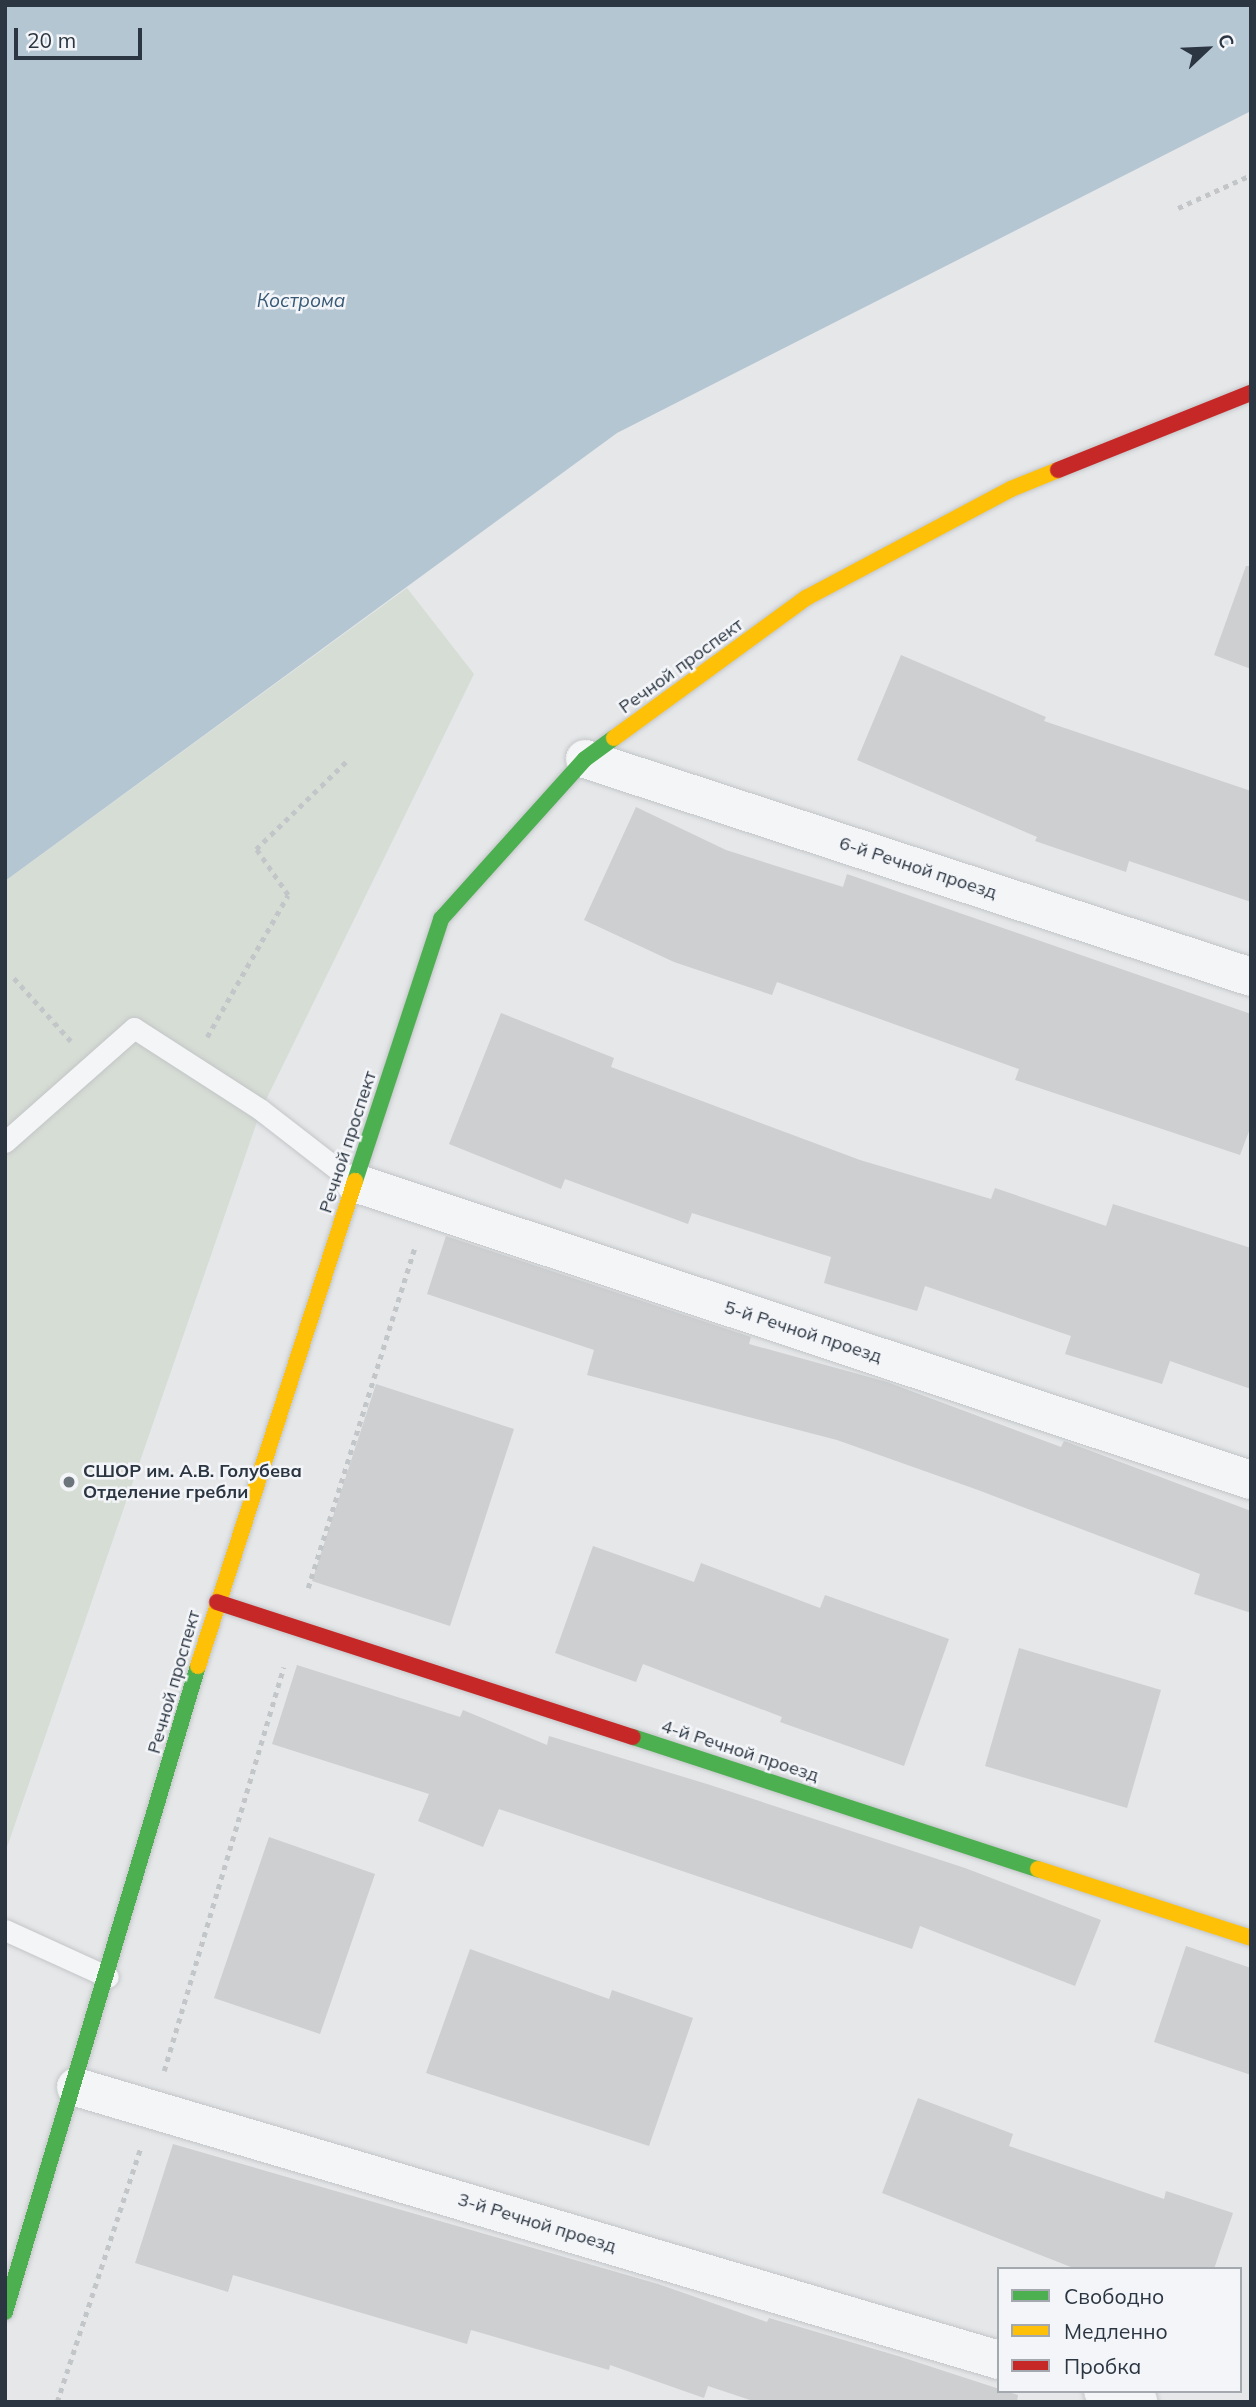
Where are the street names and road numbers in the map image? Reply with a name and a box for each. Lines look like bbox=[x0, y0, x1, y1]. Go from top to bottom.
street label: Речной проспект bbox=[615, 614, 747, 718]
street label: 6-й Речной проезд bbox=[836, 832, 1000, 904]
street label: Речной проспект bbox=[315, 1068, 381, 1216]
street label: 5-й Речной проезд bbox=[721, 1296, 885, 1368]
street label: Речной проспект bbox=[143, 1608, 205, 1756]
street label: 4-й Речной проезд bbox=[658, 1715, 822, 1787]
street label: 3-й Речной проезд bbox=[455, 2189, 619, 2257]

